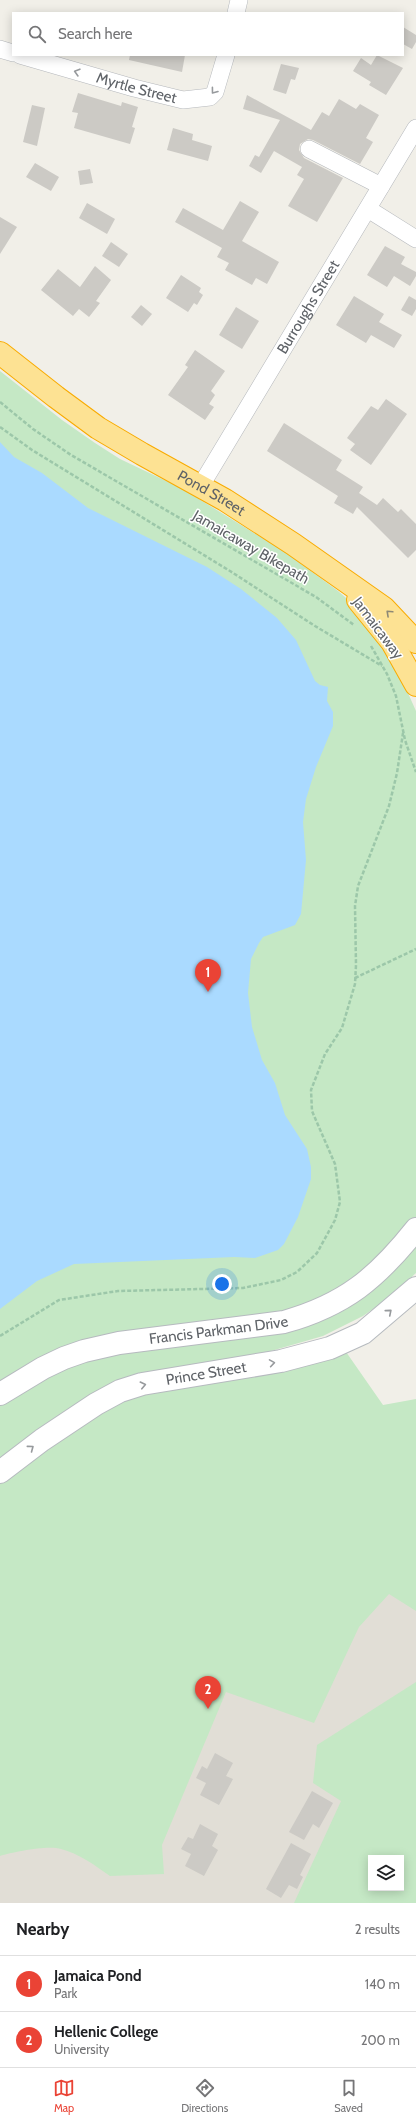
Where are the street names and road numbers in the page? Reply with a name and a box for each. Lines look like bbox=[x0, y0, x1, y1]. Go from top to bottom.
street label: Myrtle Street bbox=[94, 69, 178, 107]
street label: Burroughs Street bbox=[273, 257, 343, 357]
street label: Pond Street bbox=[174, 466, 249, 520]
street label: Jamaicaway Bikepath bbox=[189, 506, 312, 588]
street label: Jamaicaway bbox=[348, 592, 408, 663]
street label: Francis Parkman Drive bbox=[148, 1312, 291, 1348]
street label: Prince Street bbox=[165, 1358, 248, 1389]

